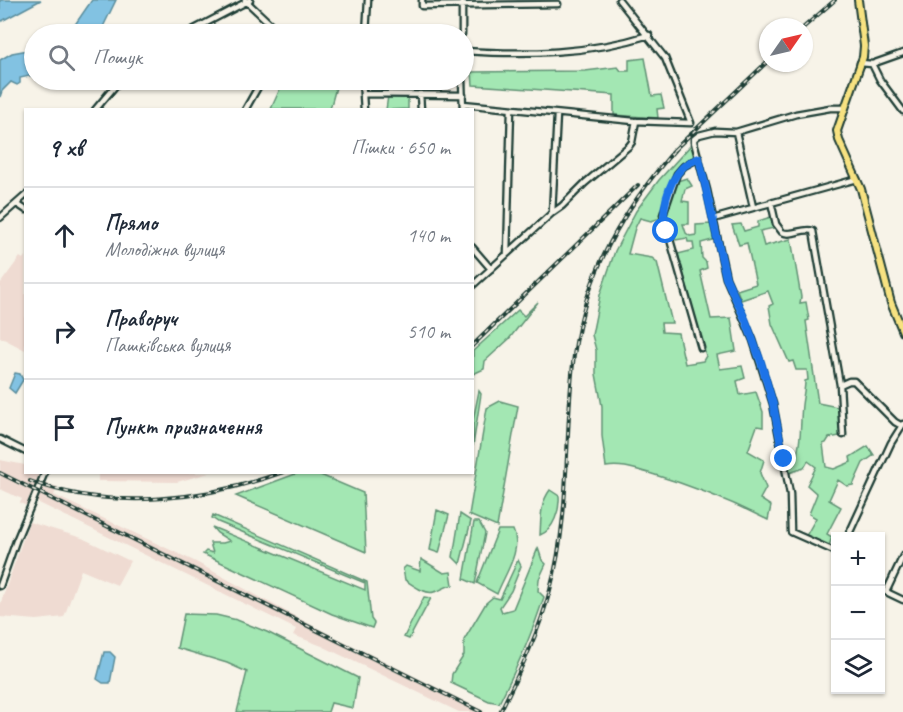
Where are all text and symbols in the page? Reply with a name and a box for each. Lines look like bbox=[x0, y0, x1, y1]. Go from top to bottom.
north arrow bbox=[759, 18, 813, 72]
search box bbox=[24, 24, 474, 90]
icon: search bbox=[45, 41, 78, 74]
text: Пошук bbox=[93, 43, 142, 71]
text: 9 хв bbox=[48, 131, 83, 164]
text: Пішки · 650 m bbox=[351, 135, 450, 160]
text: Прямо bbox=[105, 209, 157, 237]
route start bbox=[652, 217, 678, 243]
icon: ahead bbox=[48, 219, 81, 252]
text: 140 m bbox=[407, 223, 450, 248]
text: Молодіжна вулиця bbox=[105, 237, 224, 262]
text: Праворуч bbox=[105, 305, 177, 333]
icon: right bbox=[48, 315, 81, 348]
text: 510 m bbox=[407, 319, 450, 344]
text: Пашківська вулиця bbox=[105, 333, 231, 358]
icon: arrive bbox=[48, 411, 81, 444]
text: Пункт призначення bbox=[105, 413, 262, 441]
route end bbox=[770, 445, 796, 471]
map controls bbox=[831, 532, 885, 694]
button: + bbox=[831, 532, 885, 586]
button: − bbox=[831, 586, 885, 640]
button: layers bbox=[831, 640, 885, 694]

